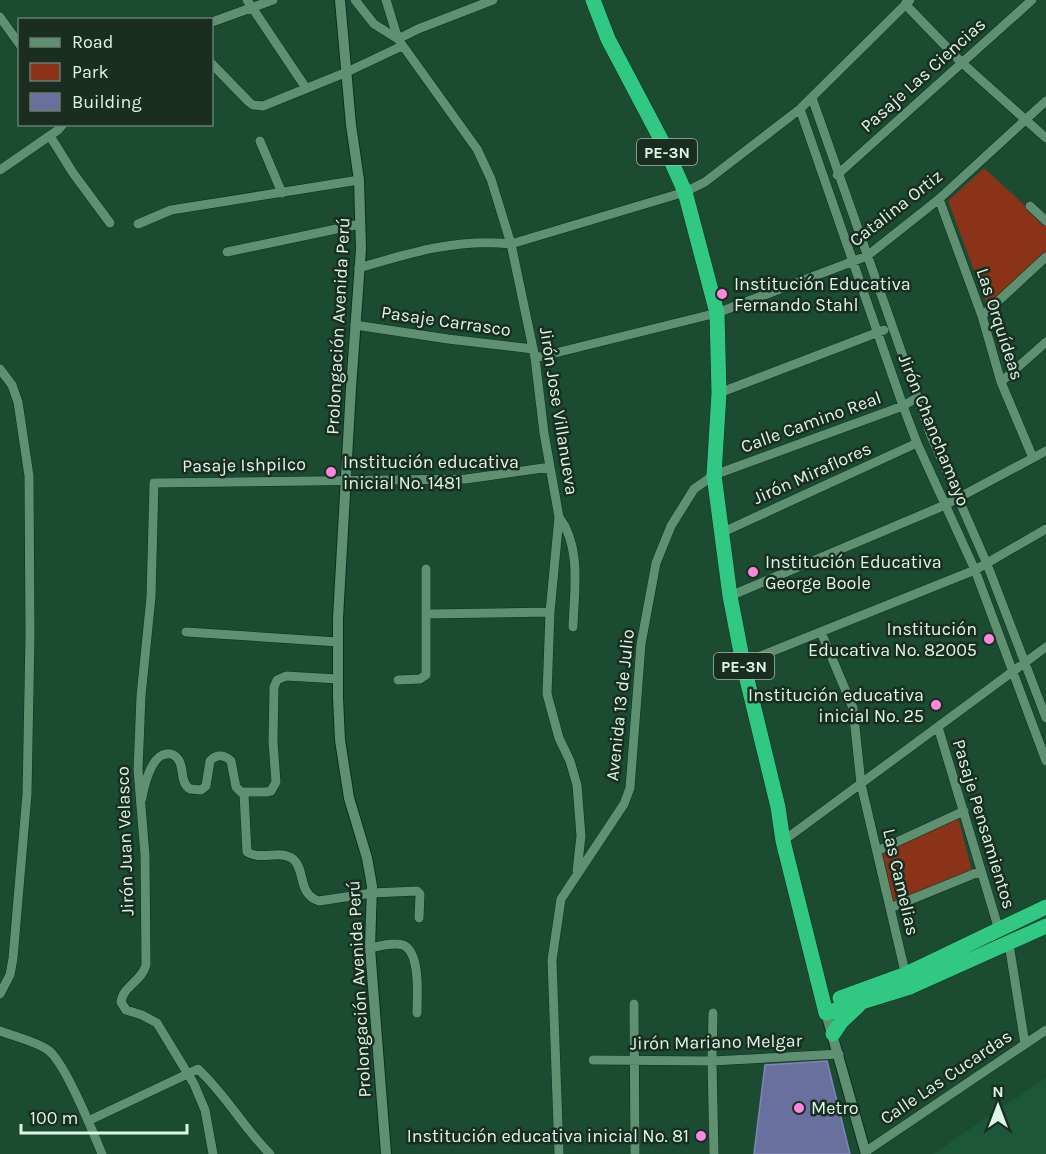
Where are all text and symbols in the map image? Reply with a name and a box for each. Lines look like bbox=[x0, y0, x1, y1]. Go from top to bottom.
street label: Pasaje Las Ciencias bbox=[856, 13, 990, 137]
legend bbox=[18, 18, 213, 126]
text: Road bbox=[72, 31, 113, 53]
text: Park bbox=[72, 61, 109, 83]
text: Building bbox=[72, 91, 142, 113]
road number: PE-3N bbox=[637, 139, 697, 165]
street label: Catalina Ortiz bbox=[845, 165, 947, 251]
street label: Prolongación Avenida Perú bbox=[321, 217, 355, 435]
street label: Las Orquídeas bbox=[972, 265, 1028, 383]
place label: Institución Educativa Fernando Stahl bbox=[734, 273, 911, 316]
marker: Institución Educativa Fernando Stahl bbox=[715, 287, 729, 301]
street label: Pasaje Carrasco bbox=[380, 301, 512, 341]
street label: Jirón Jose Villanueva bbox=[535, 326, 583, 496]
street label: Jirón Chanchamayo bbox=[893, 351, 975, 509]
street label: Calle Camino Real bbox=[738, 386, 884, 458]
street label: Jirón Miraflores bbox=[749, 437, 875, 509]
place label: Institución educativa inicial No. 1481 bbox=[343, 451, 519, 494]
street label: Pasaje Ishpilco bbox=[182, 453, 306, 477]
marker: Institución educativa inicial No. 1481 bbox=[324, 465, 338, 479]
place label: Institución Educativa George Boole bbox=[765, 551, 942, 594]
marker: Institución Educativa George Boole bbox=[746, 565, 760, 579]
place label: Institución Educativa No. 82005 bbox=[808, 618, 977, 661]
street label: Avenida 13 de Julio bbox=[601, 628, 639, 782]
marker: Institución Educativa No. 82005 bbox=[982, 632, 996, 646]
road number: PE-3N bbox=[714, 653, 774, 679]
place label: Institución educativa inicial No. 25 bbox=[748, 684, 924, 727]
marker: Institución educativa inicial No. 25 bbox=[929, 698, 943, 712]
street label: Pasaje Pensamientos bbox=[948, 737, 1020, 911]
street label: Jirón Juan Velasco bbox=[111, 766, 139, 916]
street label: Las Camelias bbox=[878, 826, 924, 938]
street label: Prolongación Avenida Perú bbox=[342, 880, 376, 1098]
street label: Calle Las Cucardas bbox=[876, 1025, 1016, 1129]
street label: Jirón Mariano Melgar bbox=[630, 1029, 803, 1055]
north arrow bbox=[968, 1076, 1028, 1136]
text: N bbox=[992, 1082, 1004, 1101]
scale bar bbox=[21, 1097, 188, 1135]
place label: Metro bbox=[811, 1097, 859, 1119]
marker: Metro bbox=[792, 1101, 806, 1115]
text: 100 m bbox=[30, 1107, 78, 1129]
place label: Institución educativa inicial No. 81 bbox=[407, 1125, 689, 1147]
marker: Institución educativa inicial No. 81 bbox=[694, 1129, 708, 1143]

